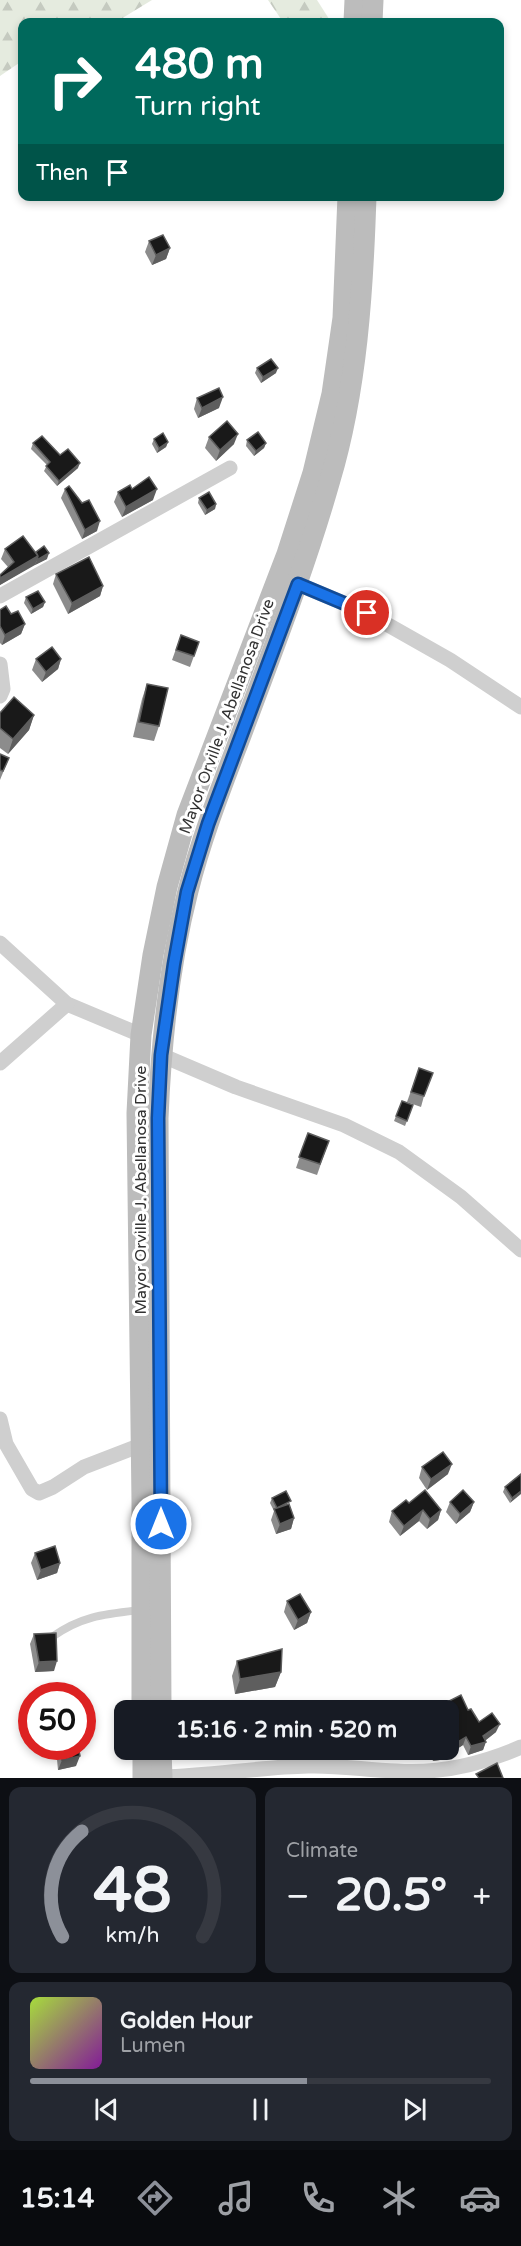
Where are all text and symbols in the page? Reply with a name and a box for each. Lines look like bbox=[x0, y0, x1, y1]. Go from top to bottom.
text: 480 m bbox=[135, 39, 264, 90]
icon: right bbox=[36, 42, 114, 120]
text: Turn right bbox=[135, 90, 261, 123]
icon: arrive bbox=[101, 156, 134, 189]
text: Then bbox=[36, 160, 89, 186]
pin bbox=[341, 587, 392, 638]
street label: Mayor Orville J. Abellanosa Drive bbox=[175, 596, 279, 837]
icon: arrive bbox=[350, 596, 383, 629]
street label: Mayor Orville J. Abellanosa Drive bbox=[131, 1066, 151, 1314]
position arrow bbox=[129, 1492, 193, 1556]
speed limit sign: 50 bbox=[18, 1682, 96, 1760]
text: 15:16 · 2 min · 520 m bbox=[176, 1717, 397, 1743]
text: Climate bbox=[286, 1839, 358, 1863]
text: 48 bbox=[93, 1854, 172, 1929]
text: 20.5° bbox=[335, 1869, 447, 1923]
text: − bbox=[286, 1877, 310, 1916]
text: + bbox=[472, 1877, 491, 1916]
text: km/h bbox=[106, 1922, 159, 1948]
text: Golden Hour bbox=[120, 2008, 252, 2034]
text: Lumen bbox=[120, 2034, 186, 2058]
icon: previous bbox=[90, 2093, 123, 2126]
icon: pause bbox=[244, 2093, 277, 2126]
icon: next bbox=[398, 2093, 431, 2126]
icon: directions bbox=[134, 2177, 176, 2219]
icon: music bbox=[215, 2177, 257, 2219]
icon: phone bbox=[297, 2177, 339, 2219]
icon: climate bbox=[378, 2177, 420, 2219]
icon: car bbox=[459, 2177, 501, 2219]
text: 15:14 bbox=[20, 2182, 95, 2215]

